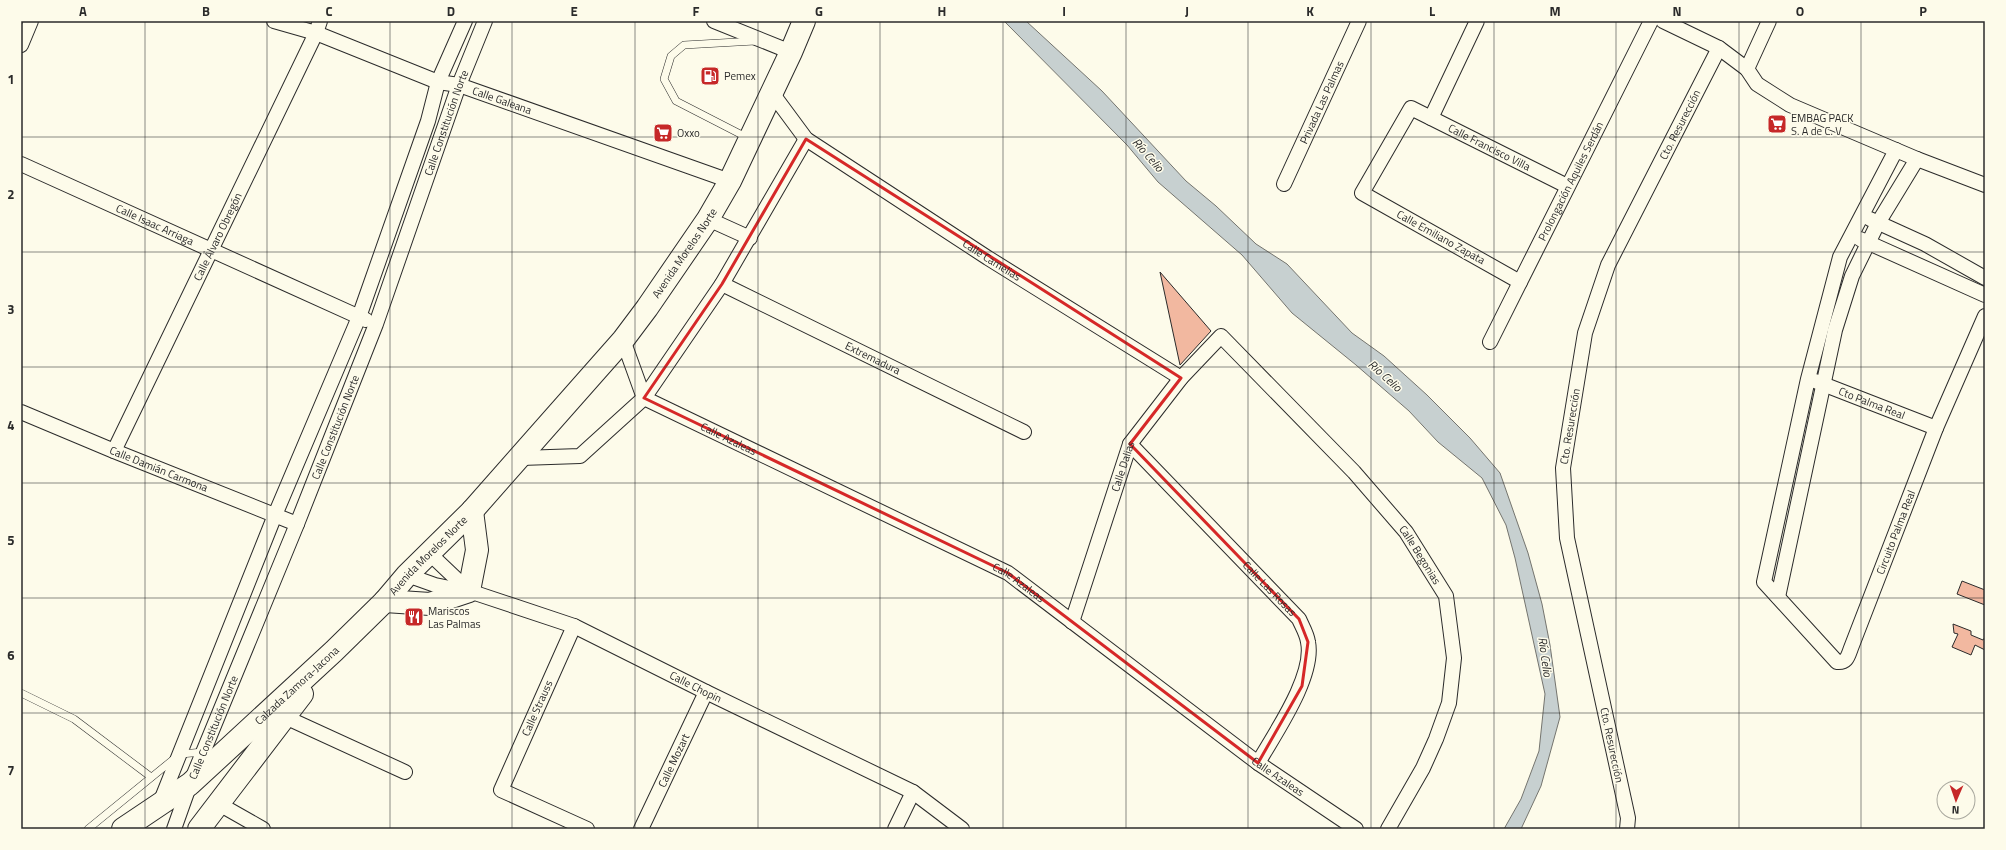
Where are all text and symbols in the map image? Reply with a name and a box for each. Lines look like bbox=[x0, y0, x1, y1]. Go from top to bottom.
text: A bbox=[79, 1, 87, 21]
text: B bbox=[202, 1, 210, 21]
text: C bbox=[325, 1, 333, 21]
text: D bbox=[447, 1, 455, 21]
text: E bbox=[570, 1, 578, 21]
text: F bbox=[693, 1, 700, 21]
text: G bbox=[815, 1, 823, 21]
text: H bbox=[938, 1, 946, 21]
text: I bbox=[1062, 1, 1066, 21]
text: J bbox=[1185, 1, 1189, 21]
text: K bbox=[1306, 1, 1314, 21]
text: L bbox=[1429, 1, 1435, 21]
text: M bbox=[1549, 1, 1561, 21]
text: N bbox=[1672, 1, 1682, 21]
text: O bbox=[1796, 1, 1804, 21]
text: P bbox=[1919, 1, 1927, 21]
street label: Privada Las Palmas bbox=[1296, 58, 1348, 146]
fuel station icon: Pemex bbox=[699, 65, 721, 87]
street label: Calle Constitución Norte bbox=[420, 67, 472, 178]
place label: Pemex bbox=[724, 68, 756, 84]
text: 1 bbox=[7, 69, 15, 89]
street label: Calle Galeana bbox=[470, 82, 534, 118]
street label: Cto. Resurección bbox=[1655, 87, 1704, 162]
place label: EMBAG PACK S. A de C. V bbox=[1791, 110, 1854, 139]
supermarket icon: EMBAG PACK S. A de C. V bbox=[1766, 113, 1788, 135]
street label: Prolongación Aquiles Serdán bbox=[1534, 119, 1607, 243]
street label: Calle Francisco Villa bbox=[1445, 120, 1534, 175]
supermarket icon: Oxxo bbox=[652, 122, 674, 144]
place label: Oxxo bbox=[677, 125, 700, 141]
water label: Río Celio bbox=[1128, 133, 1169, 177]
text: 2 bbox=[7, 184, 15, 204]
street label: Calle Álvaro Obregón bbox=[189, 190, 246, 283]
street label: Calle Isaac Arriaga bbox=[113, 200, 197, 249]
street label: Avenida Morelos Norte bbox=[648, 205, 721, 301]
street label: Calle Emiliano Zapata bbox=[1394, 206, 1489, 268]
street label: Calle Camelias bbox=[959, 236, 1024, 285]
text: 3 bbox=[7, 299, 15, 319]
street label: Extremadura bbox=[842, 338, 904, 379]
water label: Río Celio bbox=[1364, 355, 1407, 397]
street label: Calle Constitución Norte bbox=[307, 372, 363, 482]
street label: Cto Palma Real bbox=[1836, 383, 1907, 423]
street label: Cto. Resurección bbox=[1556, 387, 1584, 465]
text: 4 bbox=[7, 415, 15, 435]
street label: Calle Azaleas bbox=[698, 418, 759, 459]
street label: Calle Dalias bbox=[1107, 437, 1138, 494]
street label: Calle Damián Carmona bbox=[107, 442, 211, 496]
street label: Circuito Palma Real bbox=[1872, 488, 1919, 577]
street label: Avenida Morelos Norte bbox=[385, 512, 471, 599]
street label: Calle Begonias bbox=[1395, 522, 1445, 587]
text: 5 bbox=[7, 530, 15, 550]
street label: Calle Las Rosas bbox=[1239, 557, 1300, 620]
street label: Calle Azaleas bbox=[990, 559, 1048, 606]
place label: Mariscos Las Palmas bbox=[428, 603, 481, 632]
restaurant icon: Mariscos Las Palmas bbox=[403, 606, 425, 628]
water label: Río Celio bbox=[1533, 636, 1558, 679]
street label: Calzada Zamora-Jacona bbox=[251, 642, 343, 728]
text: 6 bbox=[7, 645, 15, 665]
street label: Calle Chopin bbox=[667, 667, 725, 707]
street label: Calle Constitución Norte bbox=[185, 673, 242, 782]
street label: Calle Strauss bbox=[518, 677, 556, 739]
street label: Cto. Resurección bbox=[1596, 706, 1628, 784]
street label: Calle Mozart bbox=[654, 731, 693, 790]
street label: Calle Azaleas bbox=[1248, 753, 1308, 800]
text: 7 bbox=[7, 760, 15, 780]
north arrow bbox=[1936, 780, 1976, 820]
text: N bbox=[1952, 802, 1960, 818]

